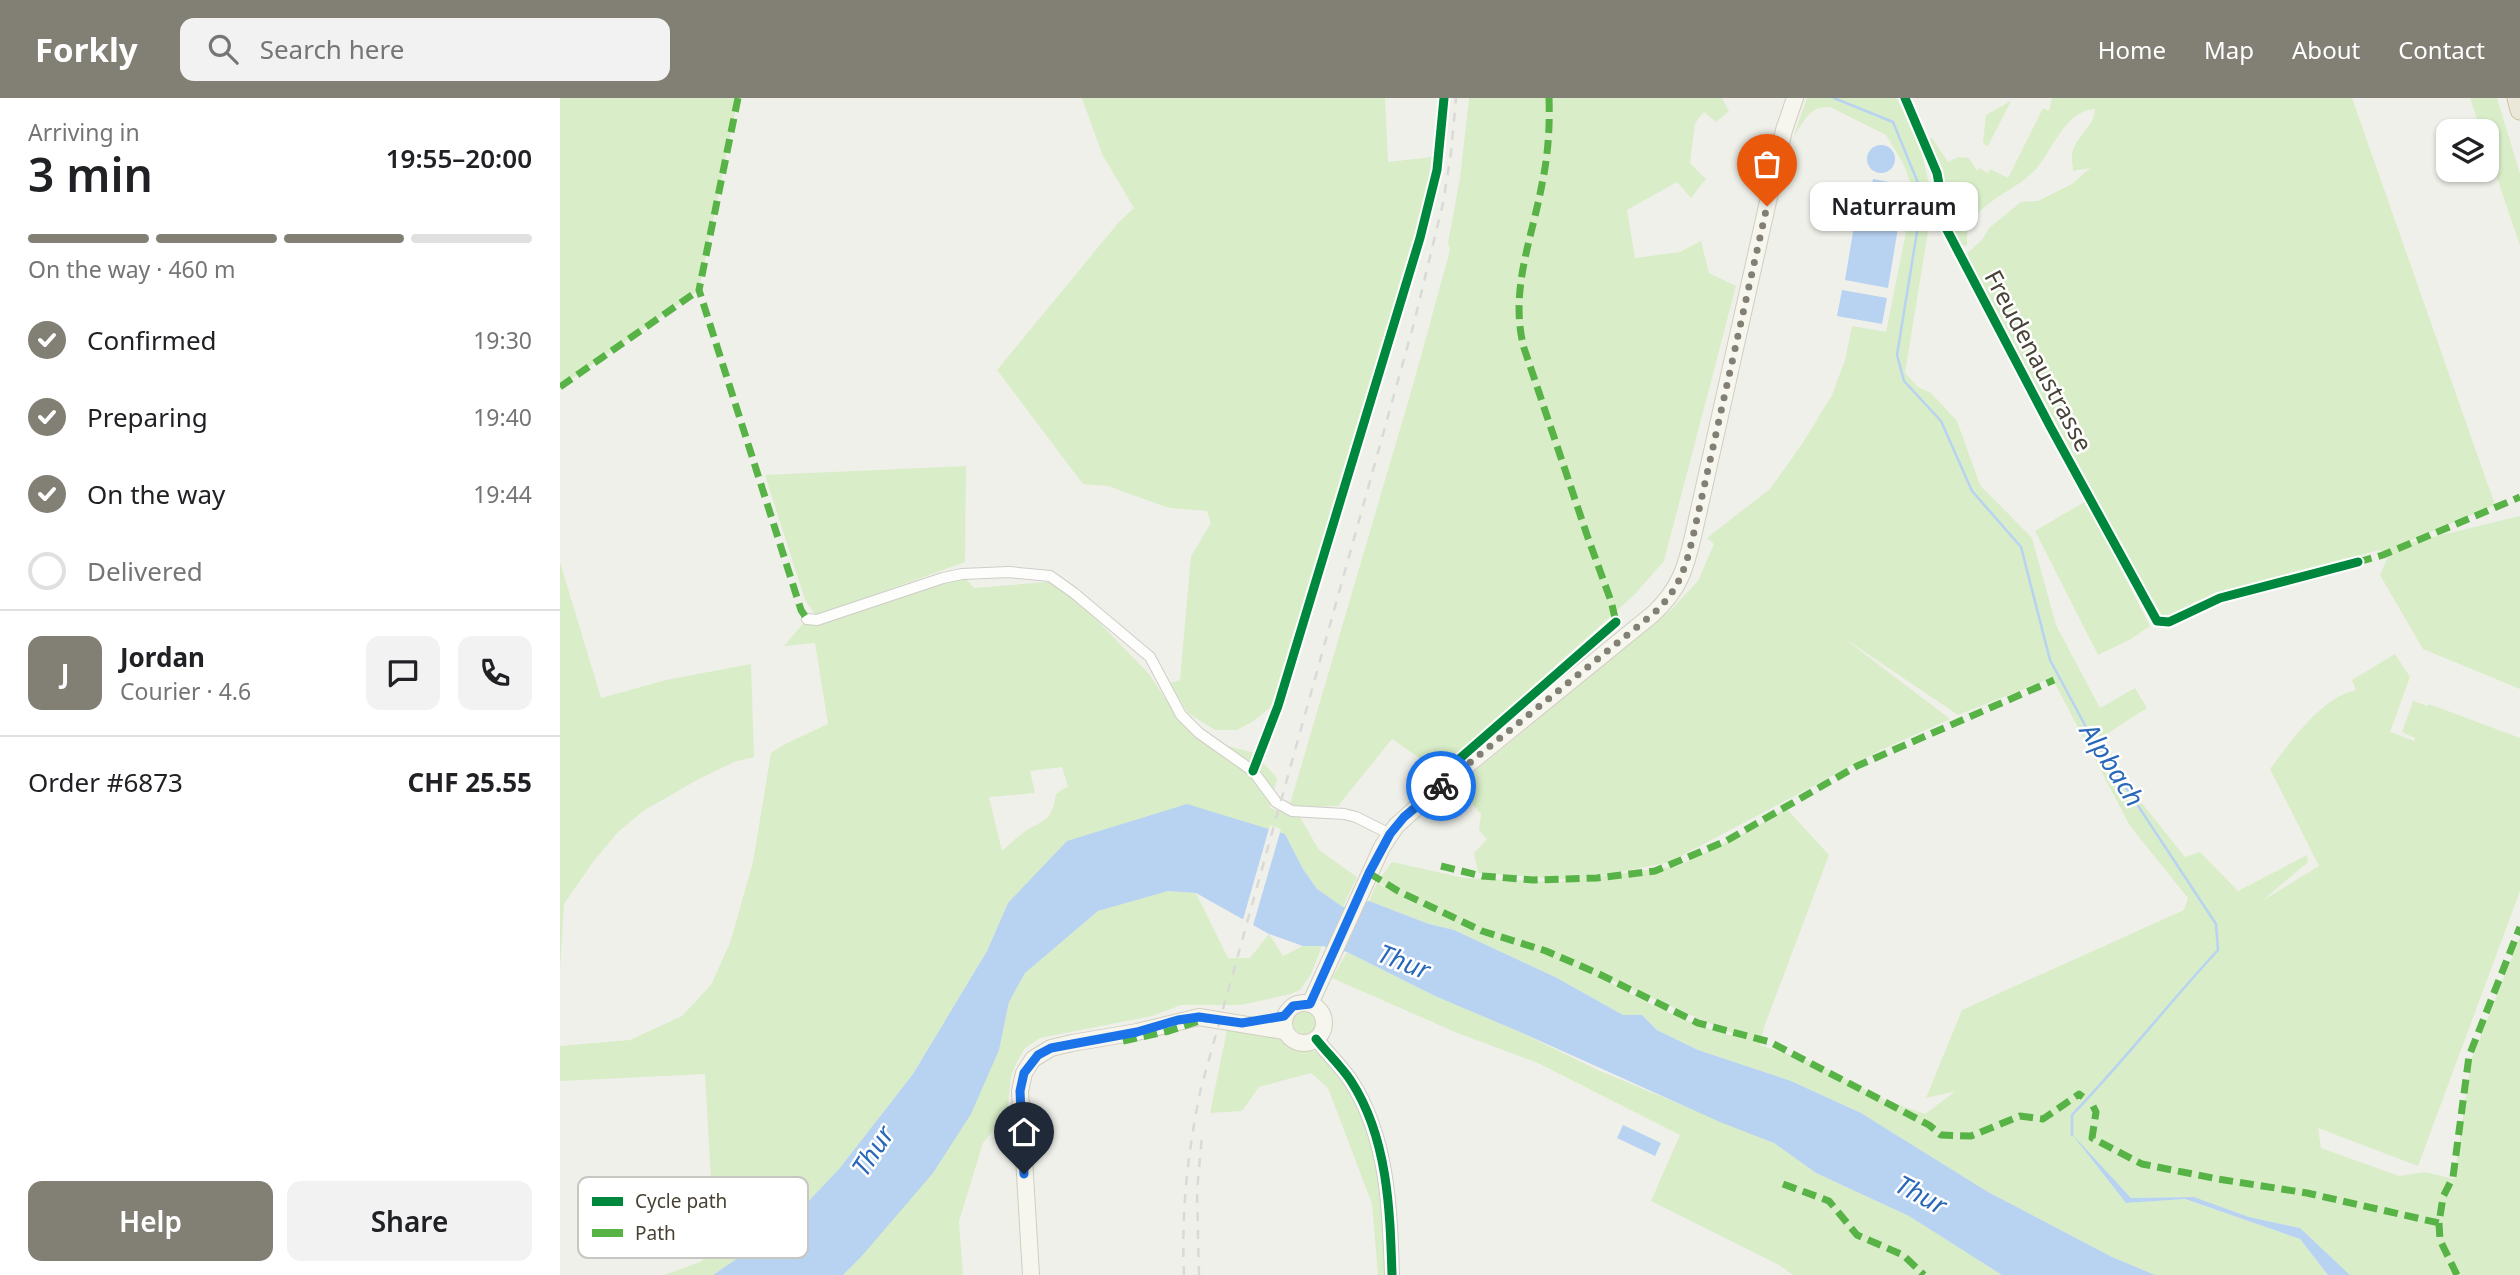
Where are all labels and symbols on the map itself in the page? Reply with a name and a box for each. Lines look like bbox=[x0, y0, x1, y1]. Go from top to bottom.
pin bbox=[1737, 134, 1797, 206]
callout: Naturraum bbox=[1809, 182, 1977, 230]
street label: Freudenaustrasse bbox=[1978, 264, 2101, 457]
water label: Alpbach bbox=[2071, 714, 2153, 813]
courier bbox=[1406, 751, 1476, 821]
water label: Thur bbox=[1373, 935, 1437, 988]
pin bbox=[994, 1102, 1054, 1174]
water label: Thur bbox=[843, 1117, 903, 1183]
water label: Thur bbox=[1889, 1166, 1955, 1223]
legend bbox=[578, 1177, 808, 1258]
text: Cycle path bbox=[635, 1188, 727, 1214]
text: Path bbox=[635, 1220, 676, 1246]

